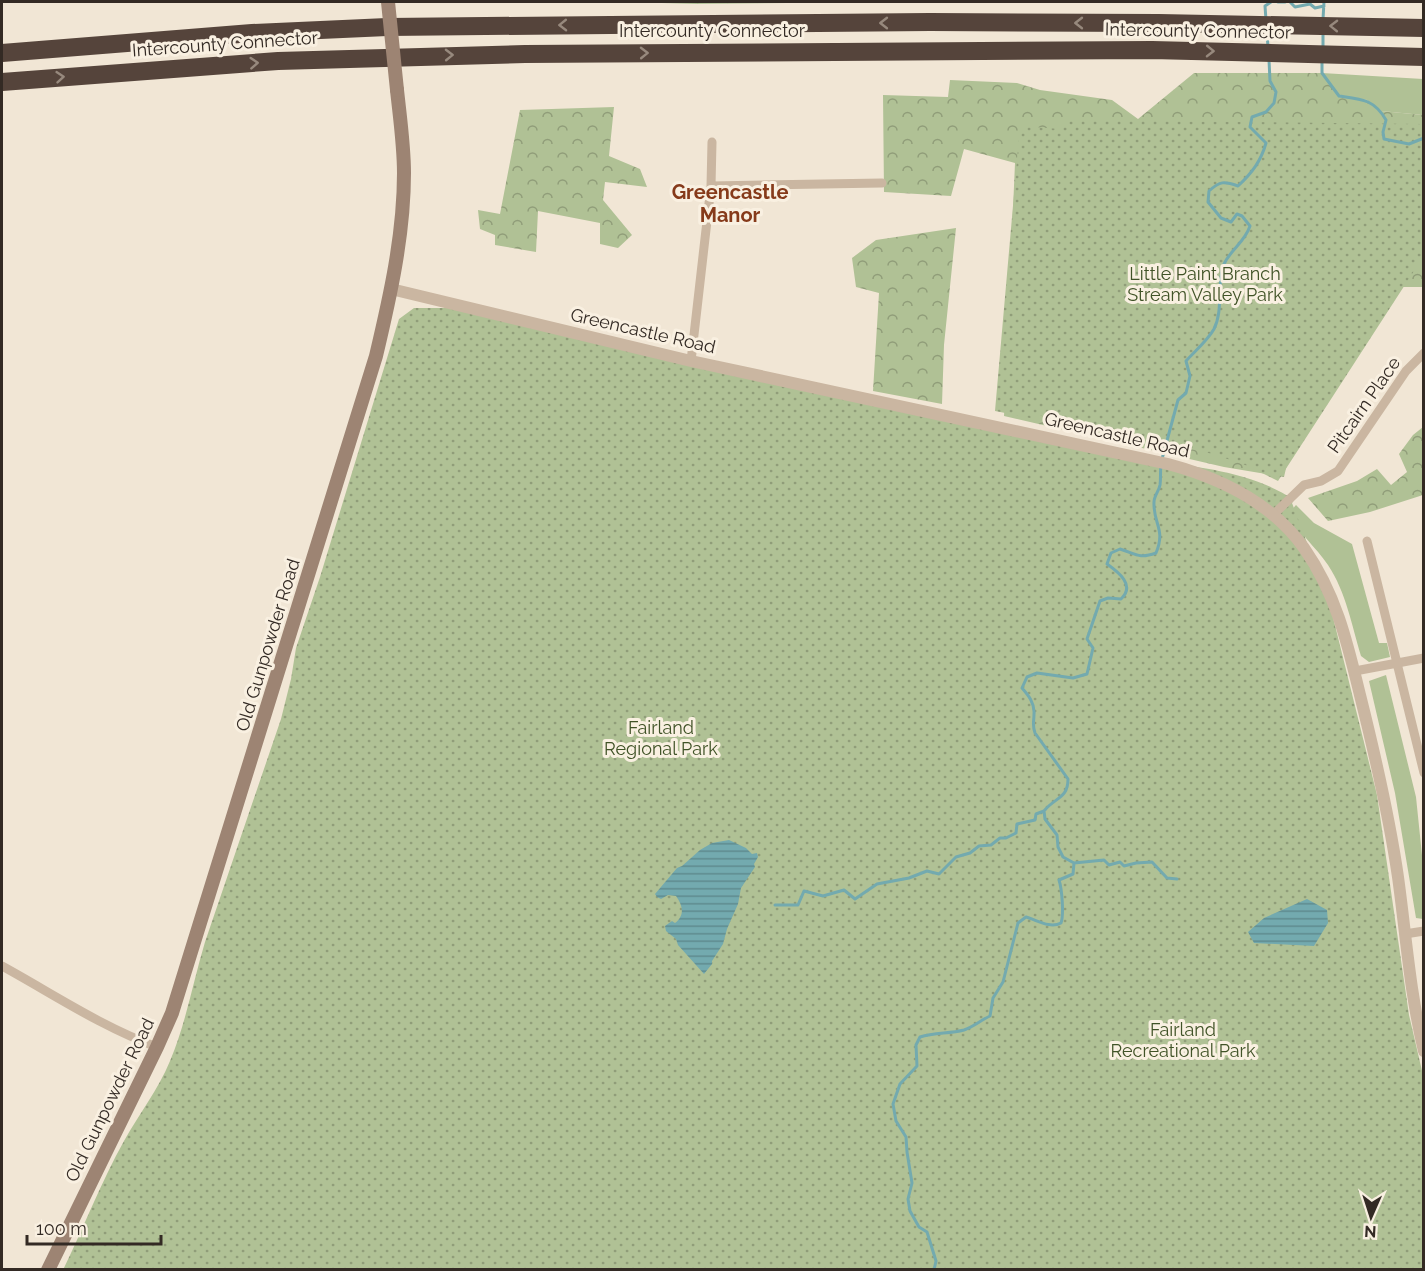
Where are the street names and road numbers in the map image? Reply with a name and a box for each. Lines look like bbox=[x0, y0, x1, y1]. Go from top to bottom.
street label: Intercounty Connector bbox=[1105, 18, 1292, 43]
street label: Intercounty Connector bbox=[619, 20, 806, 41]
street label: Intercounty Connector bbox=[131, 26, 319, 60]
street label: Greencastle Road bbox=[569, 304, 718, 357]
street label: Pitcairn Place bbox=[1323, 352, 1405, 457]
street label: Greencastle Road bbox=[1043, 408, 1192, 461]
street label: Old Gunpowder Road bbox=[231, 556, 304, 734]
street label: Old Gunpowder Road bbox=[61, 1015, 158, 1185]

